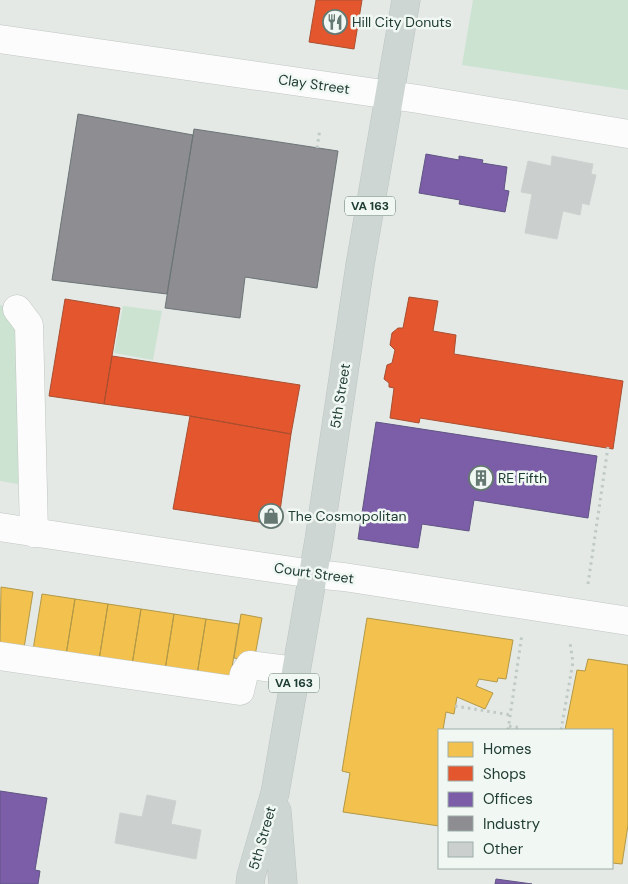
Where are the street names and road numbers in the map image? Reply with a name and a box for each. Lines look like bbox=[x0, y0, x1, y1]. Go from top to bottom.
street label: Clay Street bbox=[277, 70, 351, 98]
road number: VA 163 bbox=[345, 197, 395, 216]
street label: 5th Street bbox=[326, 362, 354, 430]
street label: Court Street bbox=[273, 558, 355, 588]
road number: VA 163 bbox=[269, 674, 319, 692]
street label: 5th Street bbox=[244, 804, 280, 872]

